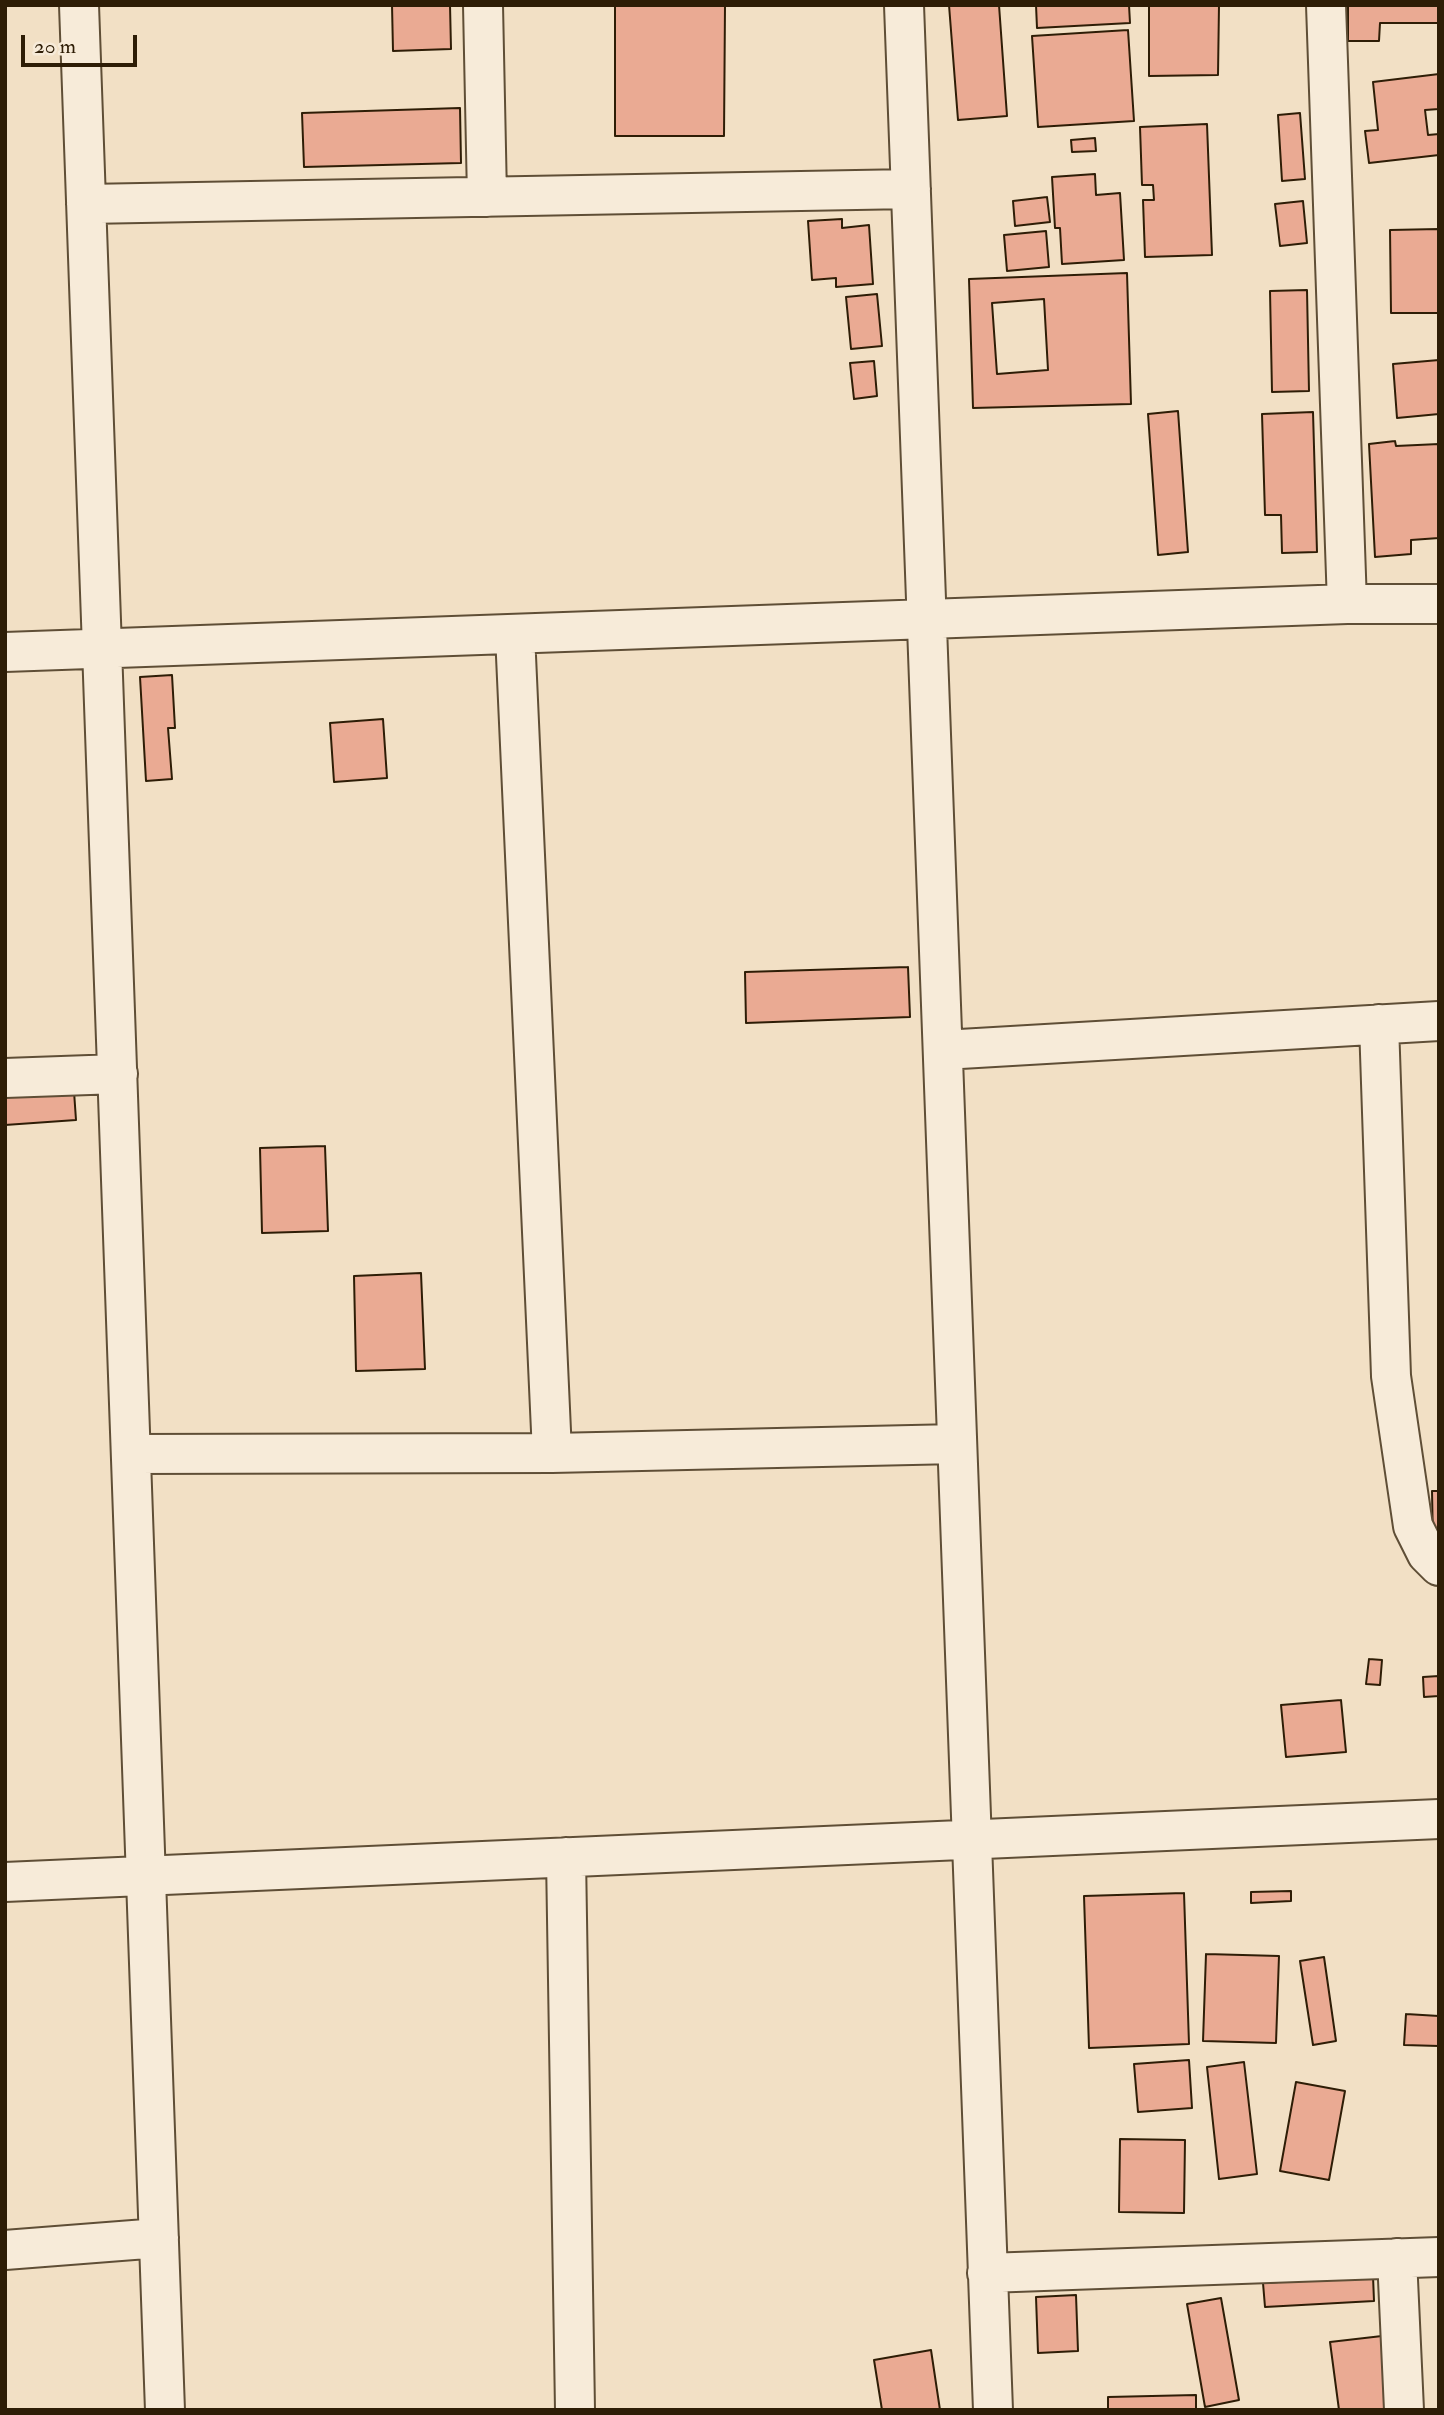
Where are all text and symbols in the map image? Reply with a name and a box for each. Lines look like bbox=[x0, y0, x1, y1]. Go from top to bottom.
scale bar bbox=[24, 21, 140, 65]
text: 20 m bbox=[34, 33, 76, 60]

